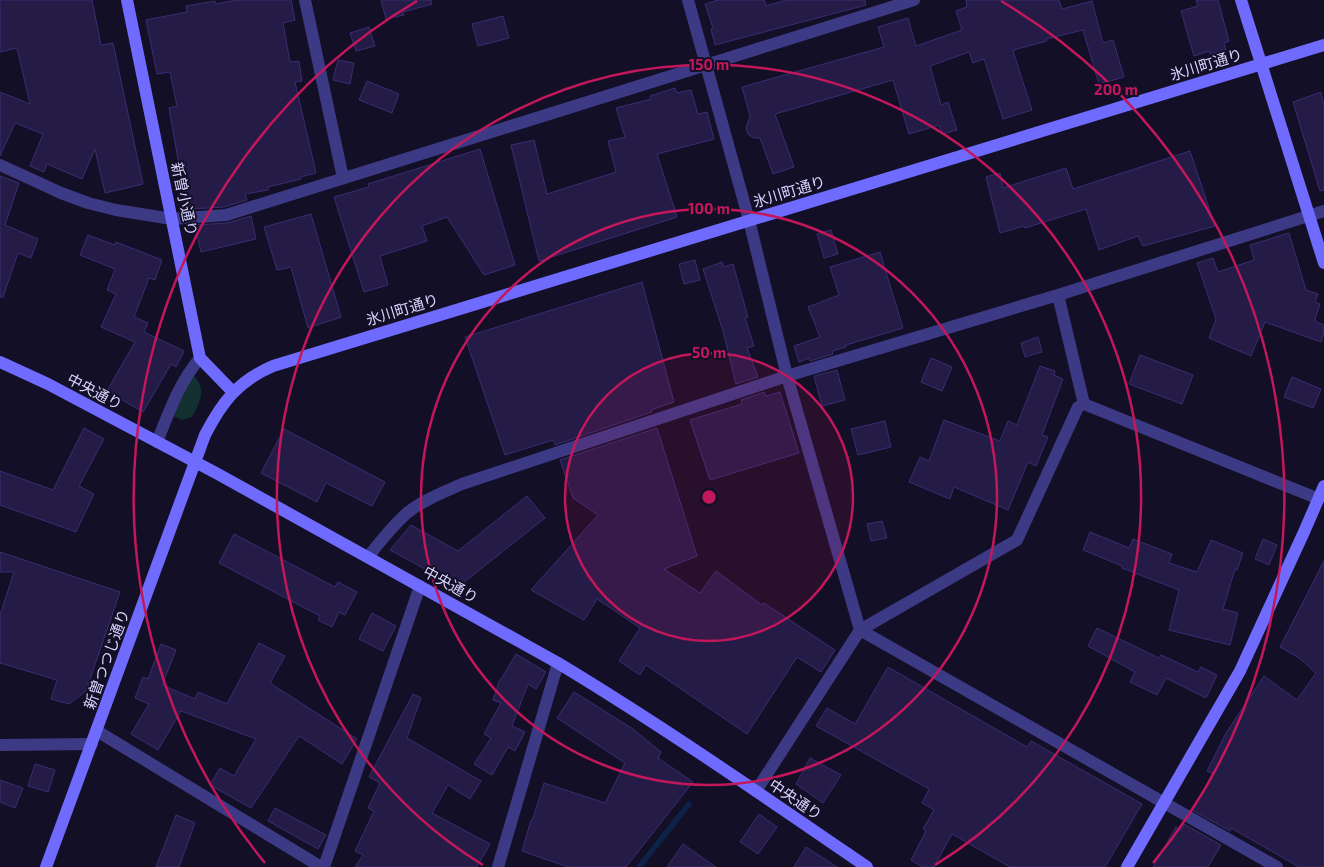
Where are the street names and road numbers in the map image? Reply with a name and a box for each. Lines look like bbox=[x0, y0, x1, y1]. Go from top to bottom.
street label: 氷川町通り bbox=[1167, 44, 1245, 84]
street label: 新曽小通り bbox=[168, 160, 202, 238]
street label: 氷川町通り bbox=[750, 171, 828, 211]
street label: 氷川町通り bbox=[363, 289, 441, 329]
street label: 中央通り bbox=[64, 369, 126, 413]
street label: 中央通り bbox=[420, 562, 482, 606]
street label: 新曽つつじ通り bbox=[80, 607, 132, 711]
street label: 中央通り bbox=[766, 775, 826, 823]

